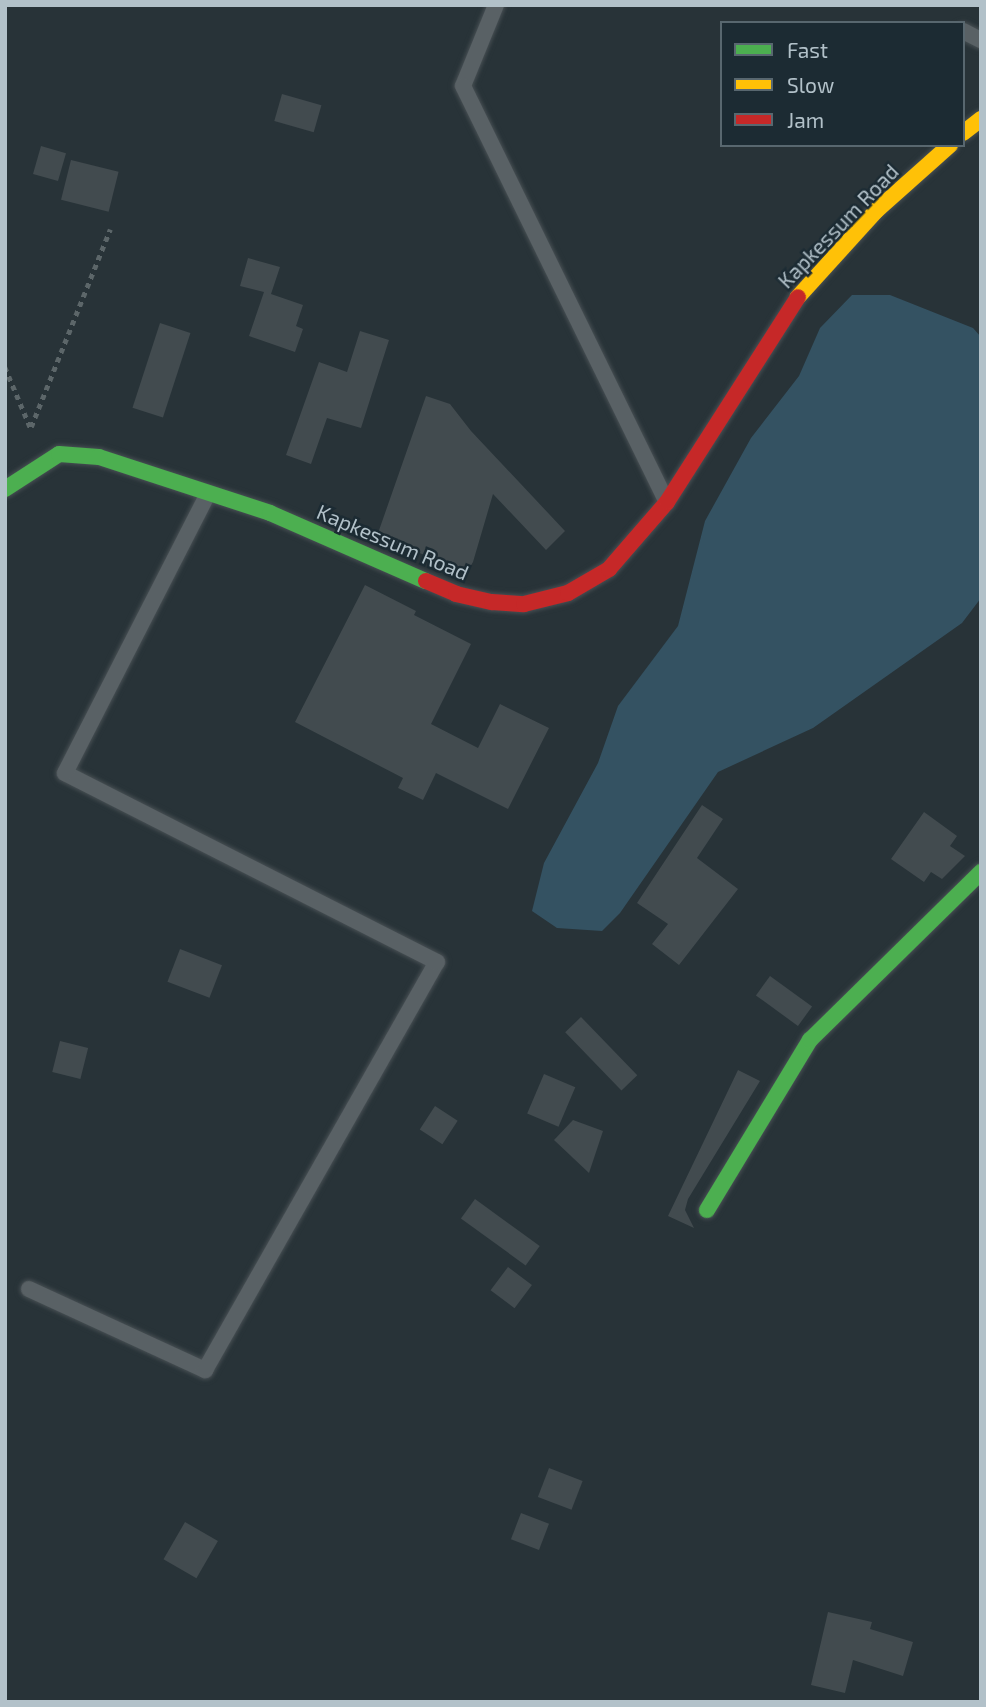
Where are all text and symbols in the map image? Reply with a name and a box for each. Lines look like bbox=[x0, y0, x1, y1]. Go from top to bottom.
legend bbox=[720, 21, 965, 147]
text: Fast bbox=[787, 37, 828, 62]
text: Slow bbox=[787, 72, 834, 97]
text: Jam bbox=[787, 107, 824, 132]
street label: Kapkessum Road bbox=[772, 159, 904, 293]
street label: Kapkessum Road bbox=[313, 499, 473, 585]

